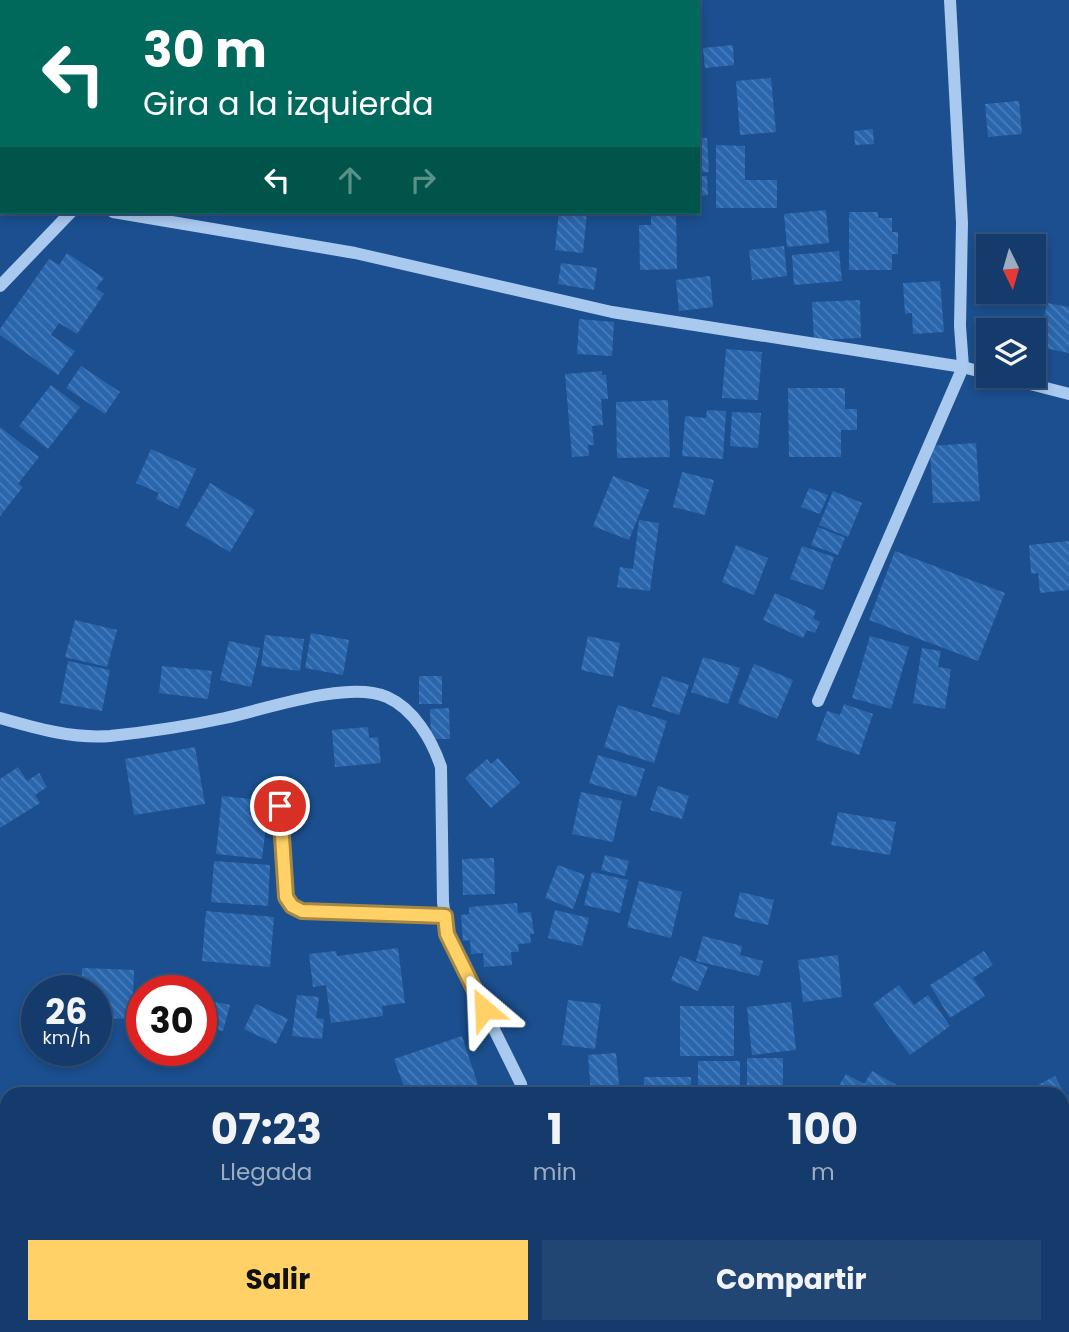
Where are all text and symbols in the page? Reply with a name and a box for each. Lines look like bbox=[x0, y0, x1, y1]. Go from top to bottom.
text: 30 m bbox=[143, 16, 267, 84]
icon: left bbox=[28, 28, 119, 119]
text: Gira a la izquierda bbox=[143, 81, 434, 126]
icon: left bbox=[258, 161, 296, 199]
icon: ahead bbox=[331, 161, 369, 199]
icon: right bbox=[404, 161, 442, 199]
north arrow bbox=[976, 234, 1046, 304]
map controls bbox=[976, 234, 1046, 388]
button: layers bbox=[976, 318, 1046, 388]
pin bbox=[250, 776, 310, 836]
icon: arrive bbox=[261, 787, 299, 825]
position arrow bbox=[447, 972, 521, 1046]
speed limit sign: 30 bbox=[126, 975, 217, 1066]
text: 26 bbox=[45, 987, 88, 1036]
text: km/h bbox=[43, 1025, 90, 1050]
text: 07:23 bbox=[211, 1100, 322, 1159]
text: 1 bbox=[547, 1100, 563, 1159]
text: 100 bbox=[788, 1100, 858, 1159]
text: Llegada bbox=[220, 1156, 312, 1188]
text: min bbox=[533, 1156, 577, 1188]
text: m bbox=[811, 1156, 835, 1188]
button: Salir bbox=[28, 1240, 528, 1320]
button: Compartir bbox=[542, 1240, 1041, 1320]

